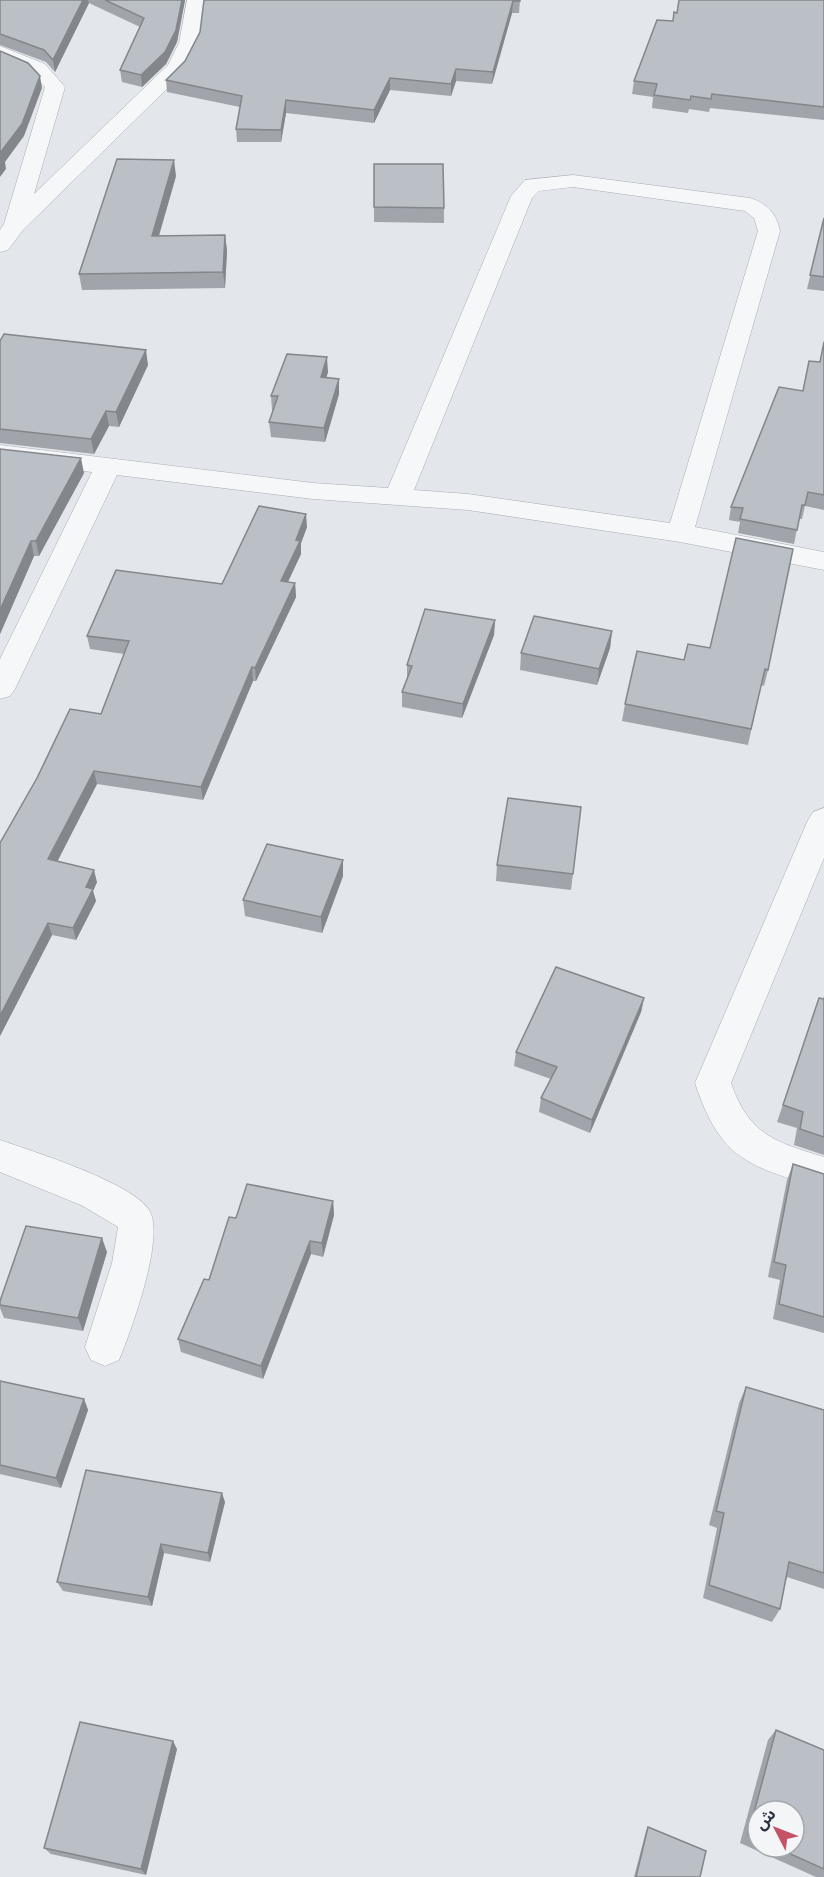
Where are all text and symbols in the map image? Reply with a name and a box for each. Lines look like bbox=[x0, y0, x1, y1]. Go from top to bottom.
north arrow bbox=[746, 1799, 806, 1859]
text: ش bbox=[752, 1806, 780, 1834]

